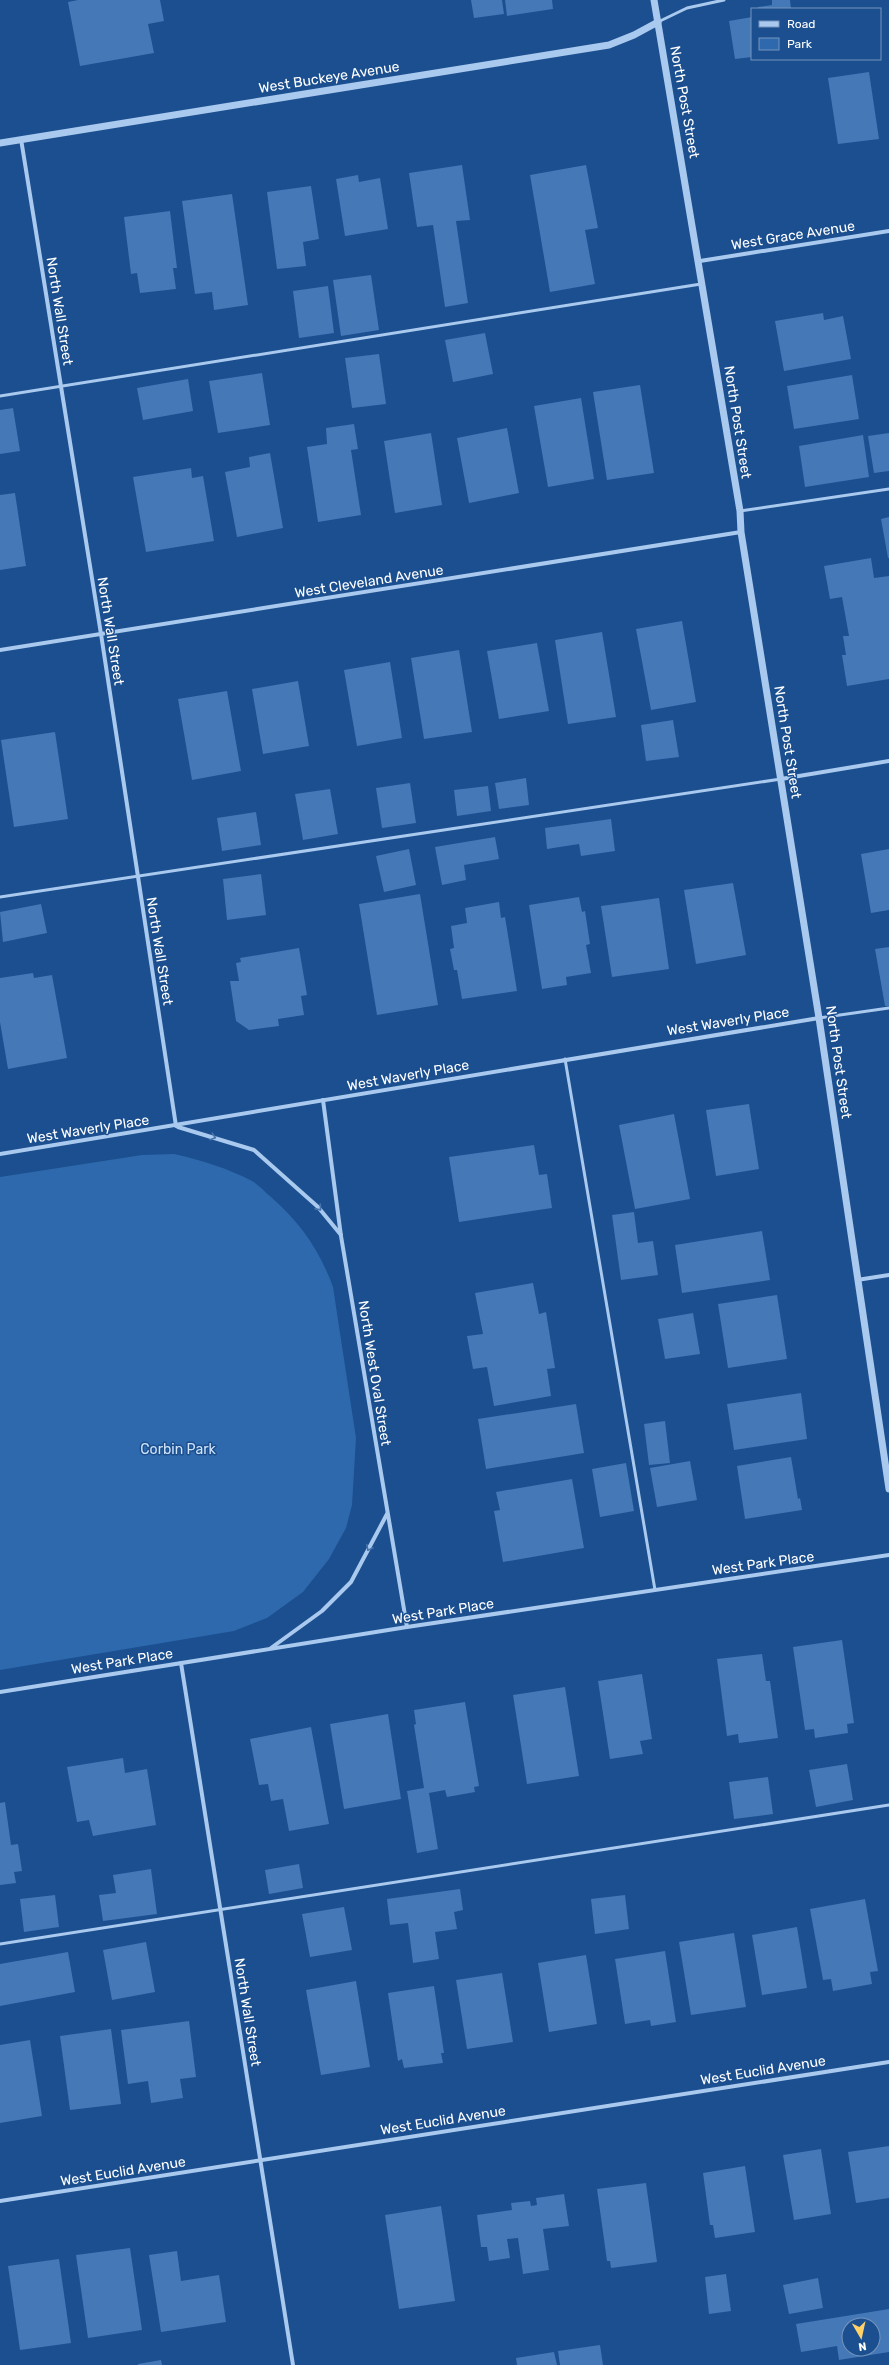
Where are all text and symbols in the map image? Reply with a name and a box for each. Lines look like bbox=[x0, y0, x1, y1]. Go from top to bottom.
legend bbox=[751, 8, 881, 60]
text: Road bbox=[787, 17, 815, 31]
text: Park bbox=[787, 37, 813, 51]
street label: North Post Street bbox=[666, 44, 703, 160]
street label: West Buckeye Avenue bbox=[258, 58, 401, 97]
street label: West Grace Avenue bbox=[730, 217, 856, 254]
street label: North Wall Street bbox=[43, 256, 77, 367]
street label: North Post Street bbox=[720, 364, 755, 480]
street label: West Cleveland Avenue bbox=[293, 561, 445, 602]
street label: North Wall Street bbox=[94, 576, 128, 687]
street label: North Post Street bbox=[770, 684, 805, 800]
street label: North Wall Street bbox=[143, 896, 177, 1007]
street label: West Waverly Place bbox=[666, 1003, 791, 1040]
street label: North Post Street bbox=[822, 1004, 855, 1120]
street label: West Waverly Place bbox=[346, 1056, 471, 1095]
street label: West Waverly Place bbox=[26, 1111, 151, 1148]
one-way arrow bbox=[209, 1132, 216, 1141]
one-way arrow bbox=[314, 1203, 322, 1211]
street label: North West Oval Street bbox=[355, 1299, 394, 1448]
park label: Corbin Park bbox=[140, 1441, 216, 1458]
one-way arrow bbox=[366, 1543, 374, 1551]
street label: West Park Place bbox=[711, 1548, 815, 1579]
street label: West Park Place bbox=[391, 1595, 495, 1628]
street label: West Park Place bbox=[70, 1645, 174, 1678]
street label: North Wall Street bbox=[231, 1957, 265, 2068]
street label: West Euclid Avenue bbox=[699, 2052, 827, 2089]
street label: West Euclid Avenue bbox=[379, 2102, 507, 2139]
street label: West Euclid Avenue bbox=[59, 2153, 187, 2190]
north arrow bbox=[841, 2317, 881, 2357]
text: N bbox=[857, 2339, 867, 2353]

